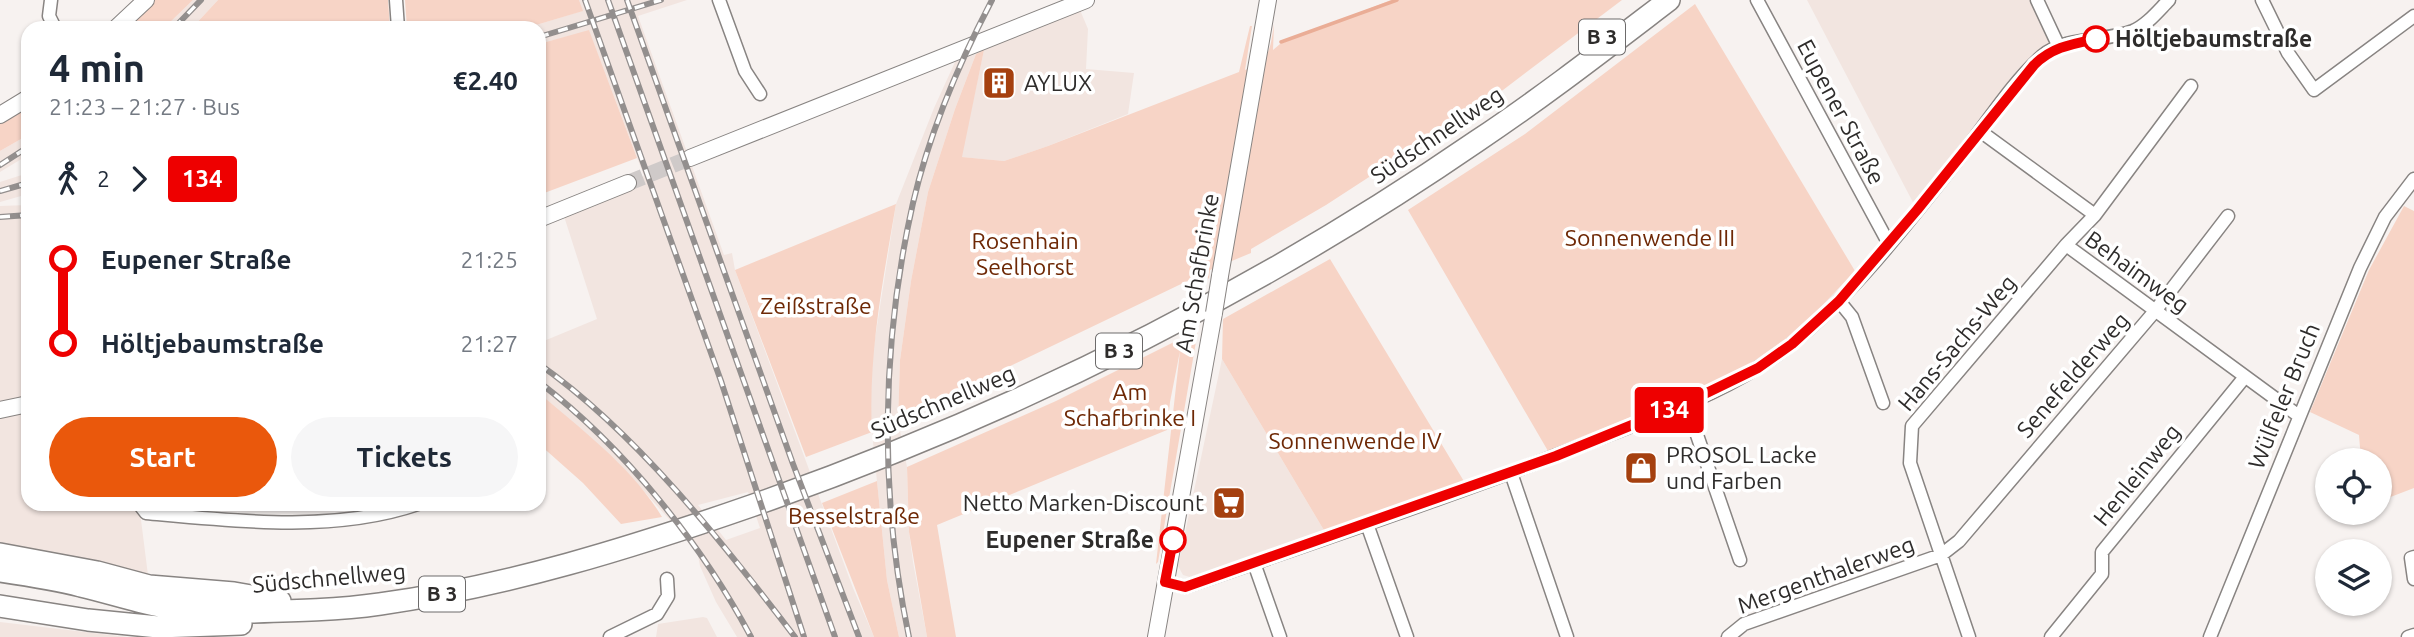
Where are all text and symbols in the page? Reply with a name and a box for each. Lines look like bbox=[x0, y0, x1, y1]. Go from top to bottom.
road number: B 3 bbox=[1579, 20, 1625, 54]
marker: Höltjebaumstraße bbox=[2083, 26, 2109, 52]
place label: Höltjebaumstraße bbox=[2115, 26, 2312, 51]
street label: Eupener Straße bbox=[1793, 35, 1890, 188]
text: 4 min bbox=[49, 47, 145, 89]
building icon: AYLUX bbox=[980, 64, 1018, 102]
text: €2.40 bbox=[453, 66, 518, 95]
place label: AYLUX bbox=[1024, 70, 1092, 95]
street label: Südschnellweg bbox=[1366, 81, 1508, 188]
text: 21:23 – 21:27 · Bus bbox=[49, 94, 240, 119]
icon: walk bbox=[49, 160, 87, 198]
icon: forward bbox=[120, 160, 158, 198]
text: 134 bbox=[182, 165, 223, 192]
text: 2 bbox=[97, 166, 110, 191]
street label: Am Schafbrinke bbox=[1170, 191, 1223, 355]
park label: Sonnenwende III bbox=[1565, 225, 1735, 250]
street label: Behaimweg bbox=[2081, 226, 2194, 317]
park label: Rosenhain Seelhorst bbox=[971, 228, 1079, 279]
text: Eupener Straße bbox=[101, 245, 292, 274]
text: 21:25 bbox=[460, 247, 518, 272]
street label: Hans-Sachs-Weg bbox=[1893, 270, 2020, 415]
park label: Zeißstraße bbox=[760, 293, 872, 318]
street label: Senefelderweg bbox=[2012, 307, 2134, 442]
street label: Wülfeler Bruch bbox=[2243, 319, 2324, 472]
text: Höltjebaumstraße bbox=[101, 329, 324, 358]
text: 21:27 bbox=[460, 331, 518, 356]
road number: B 3 bbox=[1096, 334, 1142, 368]
street label: Südschnellweg bbox=[867, 360, 1019, 443]
park label: Am Schafbrinke I bbox=[1064, 379, 1196, 430]
line badge: 134 bbox=[1629, 387, 1709, 433]
text: 134 bbox=[1649, 396, 1689, 423]
button: Start bbox=[49, 417, 277, 497]
button: Tickets bbox=[291, 417, 518, 497]
street label: Henleinweg bbox=[2088, 419, 2185, 530]
park label: Sonnenwende IV bbox=[1268, 428, 1442, 453]
place label: PROSOL Lacke und Farben bbox=[1666, 442, 1817, 493]
map controls bbox=[2315, 448, 2392, 616]
button: locate bbox=[2315, 448, 2392, 525]
shop icon: PROSOL Lacke und Farben bbox=[1622, 449, 1660, 487]
supermarket icon: Netto Marken-Discount bbox=[1210, 484, 1248, 522]
place label: Netto Marken-Discount bbox=[963, 490, 1204, 515]
park label: Besselstraße bbox=[788, 503, 920, 528]
place label: Eupener Straße bbox=[985, 527, 1154, 552]
marker: Eupener Straße bbox=[1160, 527, 1186, 553]
street label: Mergenthalerweg bbox=[1734, 531, 1918, 618]
button: layers bbox=[2315, 539, 2392, 616]
street label: Südschnellweg bbox=[251, 558, 407, 597]
road number: B 3 bbox=[419, 576, 465, 612]

